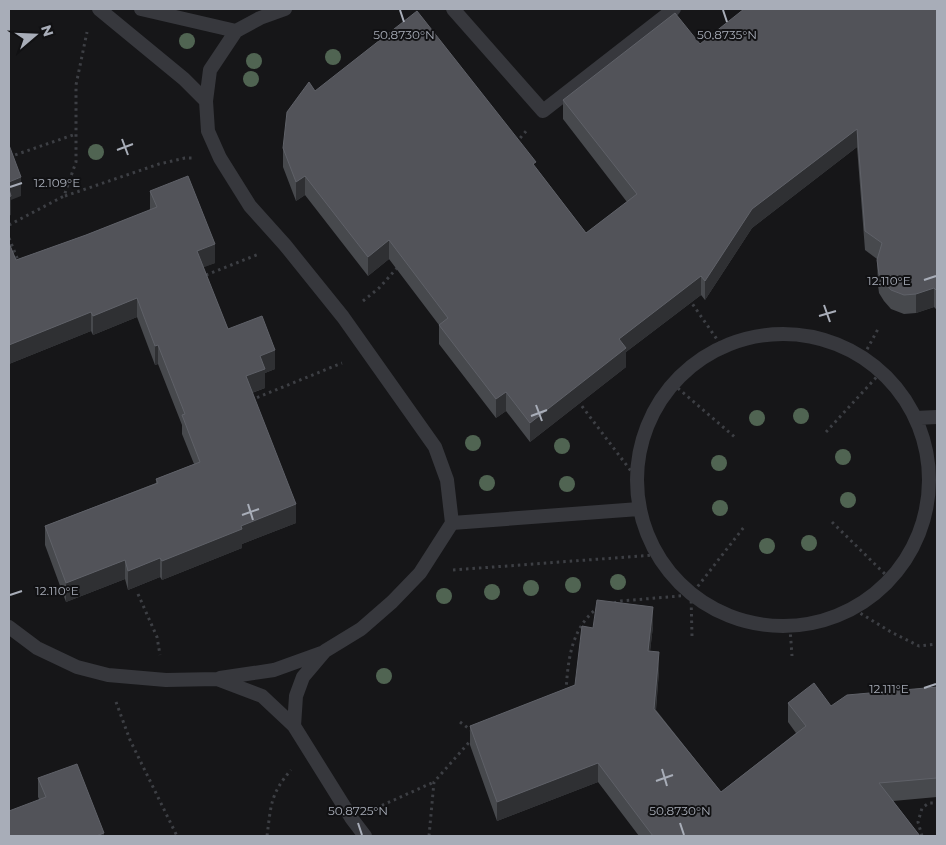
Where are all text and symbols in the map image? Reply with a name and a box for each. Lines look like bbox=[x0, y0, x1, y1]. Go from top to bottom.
north arrow bbox=[10, 10, 60, 60]
text: N bbox=[37, 22, 58, 39]
text: 50.8730°N bbox=[373, 27, 435, 42]
text: 50.8735°N bbox=[697, 27, 757, 42]
text: 12.109°E bbox=[34, 175, 80, 190]
text: 12.110°E bbox=[867, 273, 911, 288]
text: 12.110°E bbox=[35, 583, 79, 598]
text: 12.111°E bbox=[869, 681, 909, 696]
text: 50.8725°N bbox=[328, 803, 388, 818]
text: 50.8730°N bbox=[649, 803, 711, 818]

